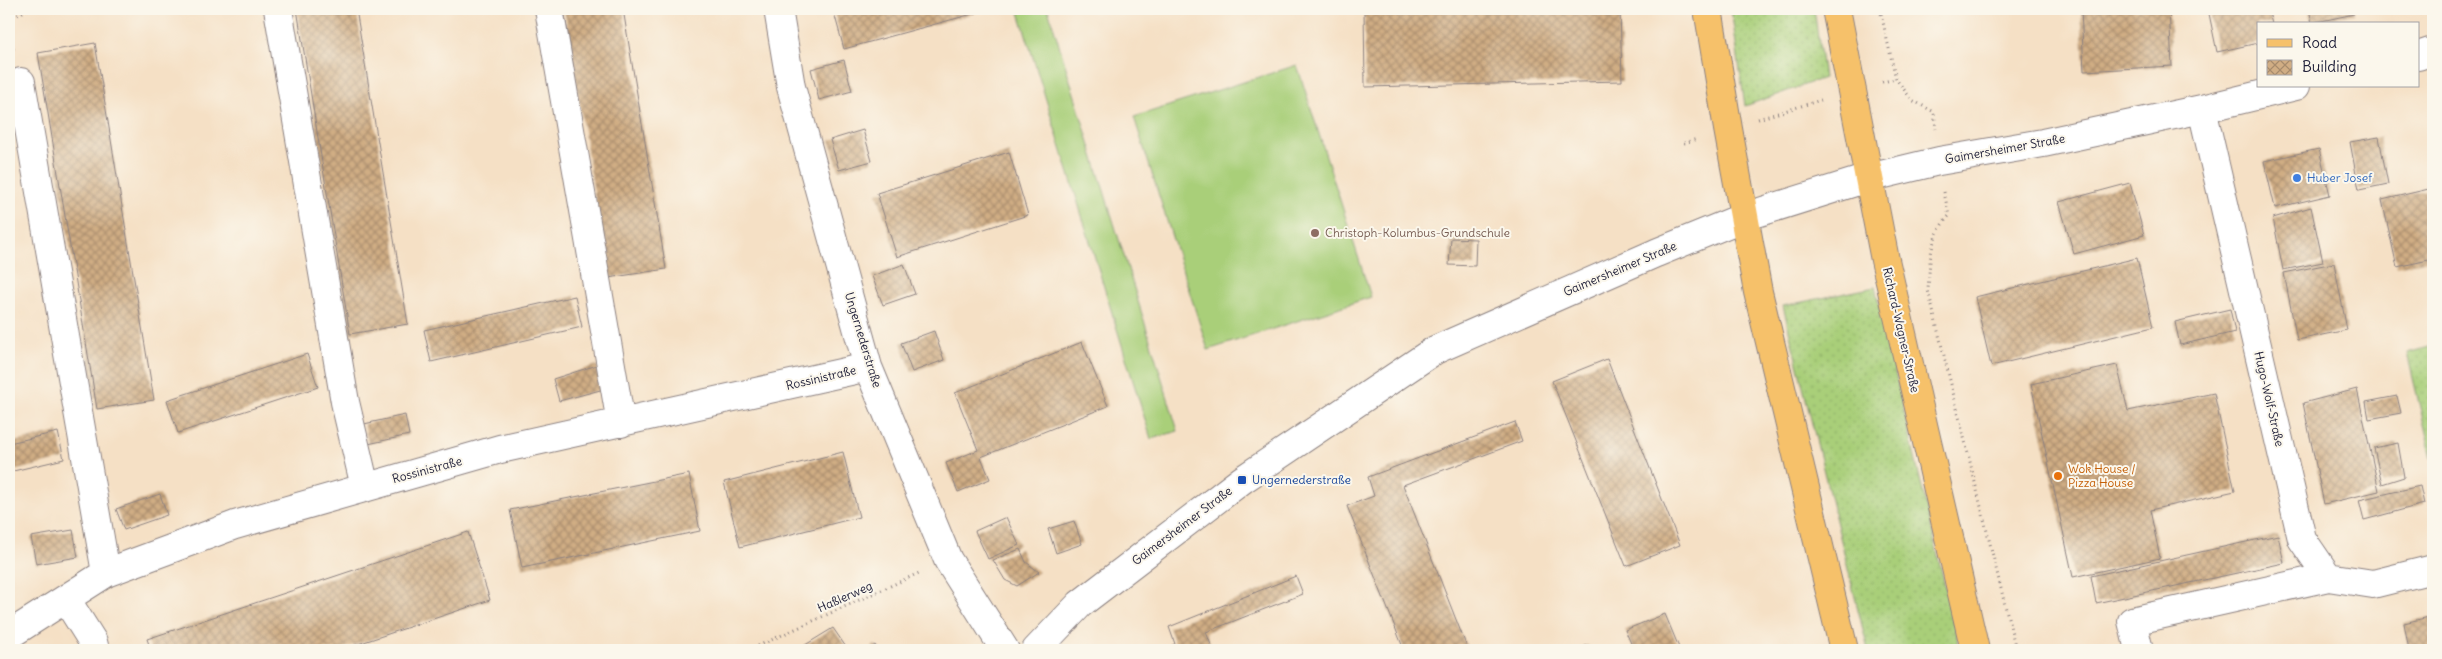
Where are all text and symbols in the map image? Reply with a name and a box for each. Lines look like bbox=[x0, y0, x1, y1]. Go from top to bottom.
legend bbox=[2257, 22, 2420, 88]
text: Road bbox=[2302, 33, 2337, 52]
text: Building bbox=[2302, 57, 2357, 76]
street label: Gaimersheimer Straße bbox=[1944, 131, 2066, 166]
place label: Huber Josef bbox=[2307, 170, 2373, 185]
marker: Huber Josef bbox=[2291, 172, 2303, 184]
place label: Christoph-Kolumbus-Grundschule bbox=[1325, 225, 1510, 240]
marker: Christoph-Kolumbus-Grundschule bbox=[1309, 227, 1321, 239]
street label: Gaimersheimer Straße bbox=[1561, 238, 1679, 299]
street label: Richard-Wagner-Straße bbox=[1880, 266, 1923, 394]
street label: Ungernederstraße bbox=[842, 290, 885, 389]
street label: Hugo-Wolf-Straße bbox=[2251, 350, 2288, 448]
street label: Rossinistraße bbox=[784, 362, 857, 393]
street label: Rossinistraße bbox=[390, 453, 463, 486]
place label: Wok House / Pizza House bbox=[2068, 461, 2136, 490]
marker: Wok House / Pizza House bbox=[2052, 470, 2064, 482]
place label: Ungernederstraße bbox=[1252, 472, 1351, 487]
marker: Ungernederstraße bbox=[1236, 474, 1248, 486]
street label: Gaimersheimer Straße bbox=[1129, 483, 1235, 568]
street label: Haßlerweg bbox=[815, 578, 875, 615]

